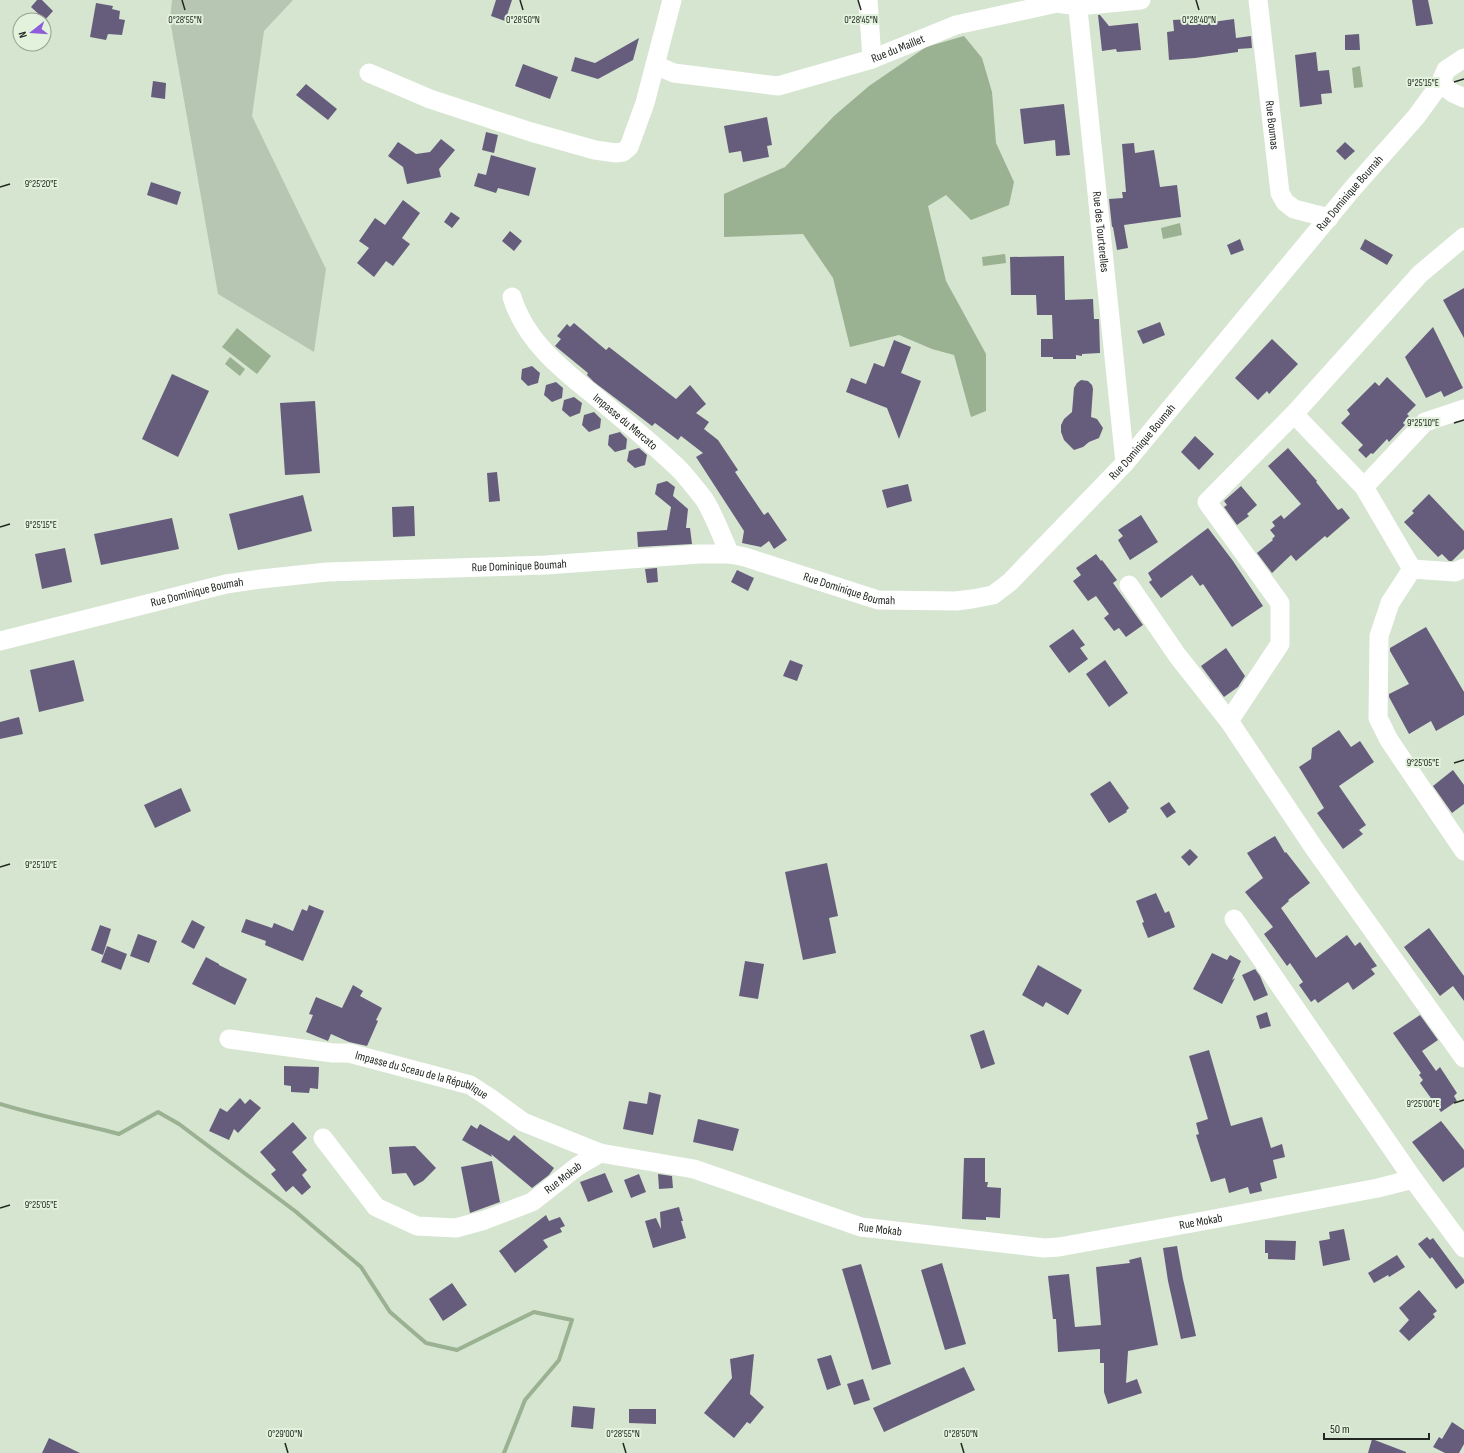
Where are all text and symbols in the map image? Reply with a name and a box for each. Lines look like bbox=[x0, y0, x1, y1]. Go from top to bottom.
north arrow bbox=[12, 12, 52, 52]
text: 0°28'55"N bbox=[168, 14, 202, 26]
text: 0°28'50"N bbox=[506, 14, 540, 26]
text: 0°28'45"N bbox=[844, 14, 878, 26]
text: 0°28'40"N bbox=[1182, 14, 1216, 26]
text: N bbox=[16, 30, 30, 39]
street label: Rue du Maillet bbox=[869, 31, 927, 67]
text: 9°25'15"E bbox=[1407, 77, 1439, 89]
street label: Rue Boumas bbox=[1262, 100, 1282, 151]
street label: Rue Dominique Boumah bbox=[1313, 152, 1387, 234]
text: 9°25'20"E bbox=[25, 178, 57, 190]
street label: Rue des Tourterelles bbox=[1089, 191, 1112, 273]
street label: Impasse du Mercato bbox=[590, 390, 660, 453]
street label: Rue Dominique Boumah bbox=[1106, 401, 1179, 483]
text: 9°25'10"E bbox=[1407, 417, 1439, 429]
text: 9°25'15"E bbox=[25, 519, 57, 531]
street label: Rue Dominique Boumah bbox=[471, 557, 567, 575]
street label: Rue Dominique Boumah bbox=[801, 569, 895, 608]
street label: Rue Dominique Boumah bbox=[149, 575, 244, 611]
text: 9°25'05"E bbox=[1407, 757, 1439, 769]
text: 9°25'10"E bbox=[25, 859, 57, 871]
street label: Impasse du Sceau de la République bbox=[353, 1048, 491, 1103]
text: 9°25'00"E bbox=[1406, 1098, 1440, 1110]
street label: Rue Mokab bbox=[541, 1159, 584, 1198]
text: 9°25'05"E bbox=[25, 1199, 57, 1211]
street label: Rue Mokab bbox=[1178, 1211, 1224, 1233]
street label: Rue Mokab bbox=[858, 1220, 903, 1240]
scale bar bbox=[1324, 1415, 1429, 1441]
text: 50 m bbox=[1330, 1422, 1350, 1437]
text: 0°29'00"N bbox=[268, 1428, 302, 1440]
text: 0°28'55"N bbox=[606, 1428, 640, 1440]
text: 0°28'50"N bbox=[944, 1428, 978, 1440]

